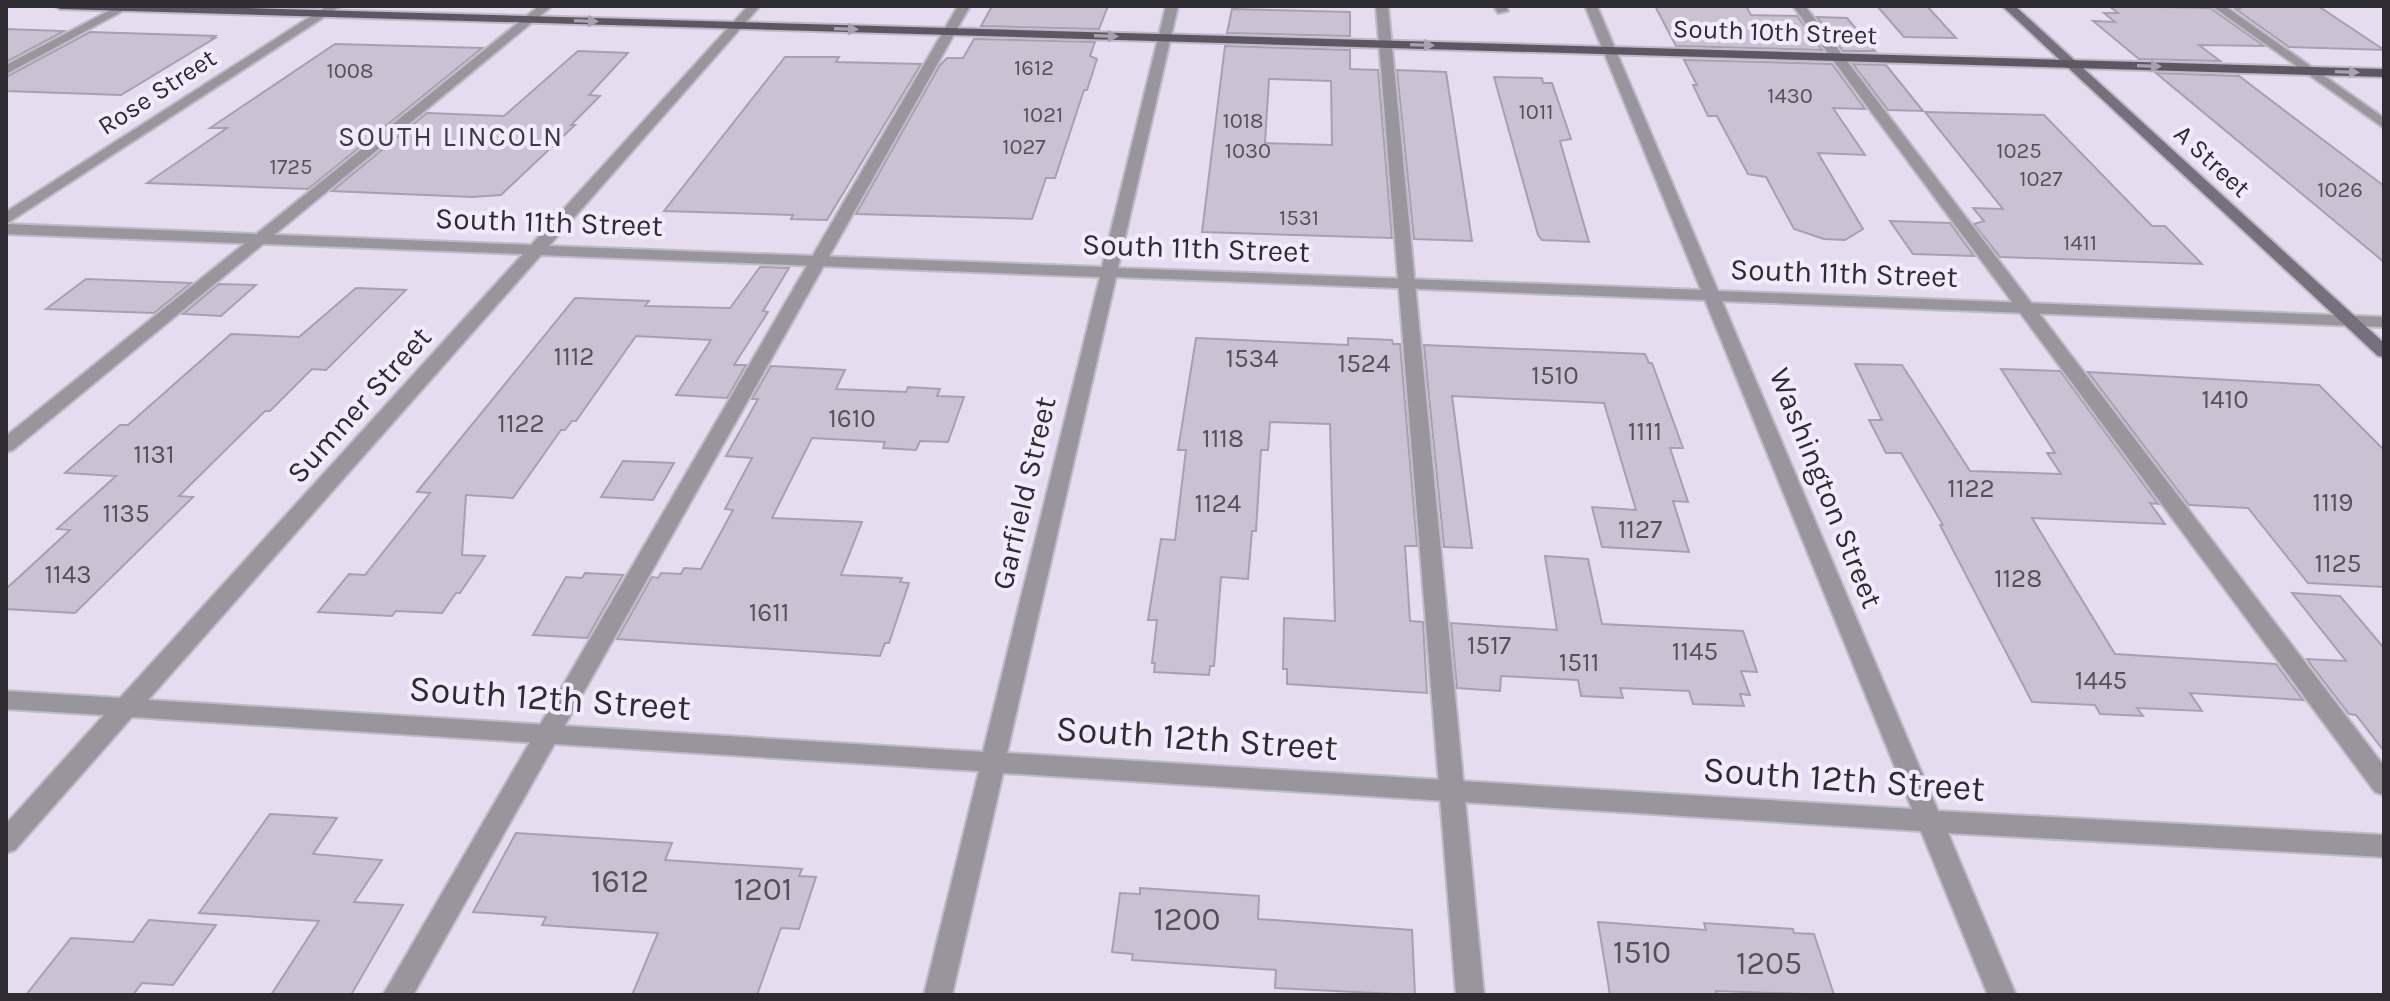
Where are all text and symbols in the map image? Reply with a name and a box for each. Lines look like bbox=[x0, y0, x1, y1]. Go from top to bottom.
street label: South 10th Street bbox=[1672, 13, 1878, 51]
one-way arrow bbox=[574, 15, 599, 28]
one-way arrow bbox=[834, 22, 859, 35]
one-way arrow bbox=[1094, 30, 1119, 43]
one-way arrow bbox=[1410, 39, 1435, 52]
street label: Rose Street bbox=[92, 42, 222, 142]
house number: 1612 bbox=[1014, 55, 1054, 81]
house number: 1008 bbox=[327, 58, 373, 84]
one-way arrow bbox=[2137, 60, 2162, 73]
one-way arrow bbox=[2335, 65, 2360, 78]
house number: 1430 bbox=[1767, 83, 1813, 109]
house number: 1011 bbox=[1519, 99, 1553, 125]
house number: 1021 bbox=[1023, 102, 1063, 128]
house number: 1018 bbox=[1222, 108, 1264, 134]
street label: A Street bbox=[2168, 118, 2257, 204]
district label: SOUTH LINCOLN bbox=[338, 120, 564, 153]
house number: 1027 bbox=[1002, 134, 1046, 160]
house number: 1030 bbox=[1225, 138, 1271, 164]
house number: 1025 bbox=[1996, 138, 2042, 164]
house number: 1725 bbox=[270, 154, 312, 180]
house number: 1027 bbox=[2019, 166, 2063, 192]
house number: 1026 bbox=[2317, 177, 2363, 203]
street label: South 11th Street bbox=[434, 200, 664, 244]
house number: 1531 bbox=[1279, 205, 1319, 231]
street label: South 11th Street bbox=[1081, 226, 1311, 270]
house number: 1411 bbox=[2063, 230, 2097, 256]
street label: South 11th Street bbox=[1729, 251, 1959, 295]
street label: Sumner Street bbox=[279, 319, 439, 491]
house number: 1112 bbox=[554, 341, 594, 372]
house number: 1534 bbox=[1225, 343, 1279, 374]
house number: 1524 bbox=[1338, 348, 1390, 379]
house number: 1510 bbox=[1531, 360, 1579, 391]
street label: Washington Street bbox=[1761, 363, 1891, 613]
house number: 1410 bbox=[2201, 384, 2249, 415]
street label: Garfield Street bbox=[984, 393, 1064, 593]
house number: 1610 bbox=[828, 403, 876, 434]
house number: 1122 bbox=[497, 408, 545, 439]
house number: 1111 bbox=[1628, 416, 1662, 447]
house number: 1118 bbox=[1202, 423, 1244, 454]
house number: 1131 bbox=[133, 439, 175, 470]
house number: 1122 bbox=[1947, 473, 1995, 504]
house number: 1119 bbox=[2313, 487, 2353, 518]
house number: 1124 bbox=[1195, 488, 1241, 519]
house number: 1135 bbox=[102, 498, 150, 529]
house number: 1127 bbox=[1618, 514, 1662, 545]
house number: 1125 bbox=[2315, 548, 2361, 579]
house number: 1143 bbox=[44, 559, 92, 590]
house number: 1128 bbox=[1994, 563, 2042, 594]
house number: 1611 bbox=[749, 597, 789, 628]
house number: 1517 bbox=[1467, 630, 1511, 661]
house number: 1145 bbox=[1672, 636, 1718, 667]
house number: 1511 bbox=[1559, 647, 1599, 678]
house number: 1445 bbox=[2075, 665, 2127, 696]
street label: South 12th Street bbox=[408, 667, 692, 729]
street label: South 12th Street bbox=[1055, 707, 1339, 769]
street label: South 12th Street bbox=[1702, 748, 1986, 810]
house number: 1612 bbox=[591, 863, 649, 900]
house number: 1201 bbox=[734, 871, 792, 908]
house number: 1200 bbox=[1153, 901, 1221, 938]
house number: 1510 bbox=[1613, 934, 1671, 971]
house number: 1205 bbox=[1736, 945, 1802, 982]

